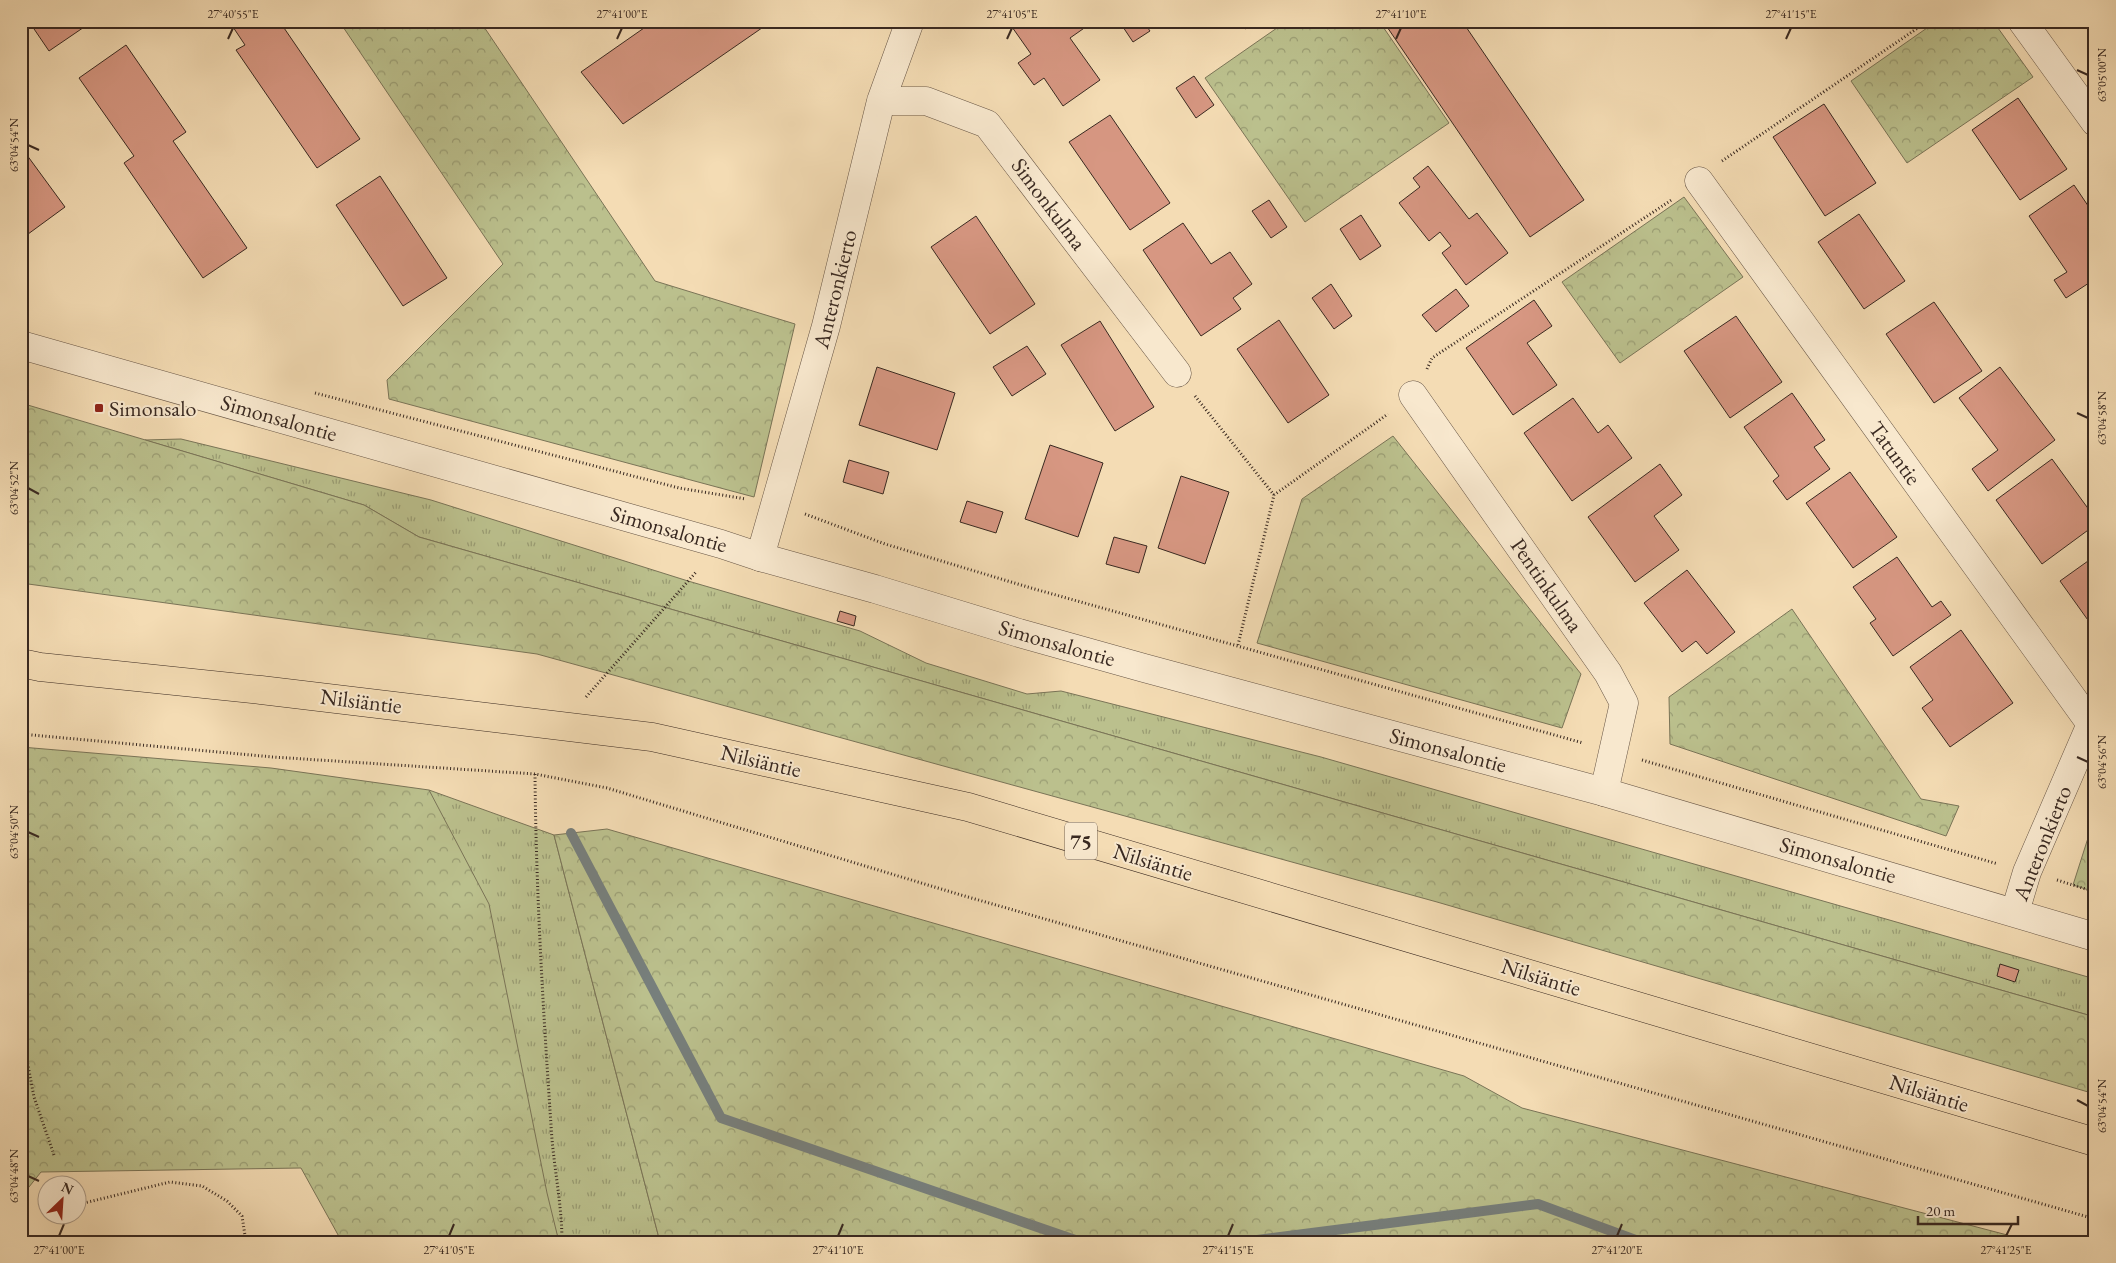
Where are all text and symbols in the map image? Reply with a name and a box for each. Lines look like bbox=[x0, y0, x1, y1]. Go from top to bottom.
text: 27°40'55"E bbox=[207, 6, 259, 22]
text: 27°41'00"E bbox=[596, 6, 648, 22]
text: 27°41'05"E bbox=[986, 6, 1038, 22]
text: 27°41'10"E bbox=[1375, 6, 1427, 22]
text: 27°41'15"E bbox=[1765, 6, 1817, 22]
text: 63°05'00"N bbox=[2094, 48, 2110, 102]
text: 63°04'54"N bbox=[6, 118, 22, 172]
street label: Simonkulma bbox=[1005, 152, 1093, 256]
street label: Anteronkierto bbox=[806, 226, 864, 352]
street label: Simonsalontie bbox=[217, 388, 341, 449]
text: 63°04'58"N bbox=[2094, 391, 2110, 445]
place label: Simonsalo bbox=[109, 394, 196, 423]
marker: Simonsalo bbox=[93, 402, 105, 414]
street label: Tatuntie bbox=[1862, 415, 1928, 491]
text: 63°04'52"N bbox=[6, 461, 22, 515]
street label: Simonsalontie bbox=[607, 499, 731, 560]
street label: Pentinkulma bbox=[1504, 532, 1590, 638]
street label: Simonsalontie bbox=[995, 613, 1119, 674]
street label: Nilsiäntie bbox=[319, 682, 404, 720]
street label: Simonsalontie bbox=[1386, 720, 1510, 780]
text: 63°04'56"N bbox=[2094, 735, 2110, 789]
street label: Nilsiäntie bbox=[718, 738, 805, 784]
street label: Anteronkierto bbox=[2005, 781, 2078, 906]
text: 63°04'50"N bbox=[6, 805, 22, 859]
road number: 75 bbox=[1065, 822, 1097, 859]
street label: Simonsalontie bbox=[1776, 830, 1900, 891]
street label: Nilsiäntie bbox=[1110, 836, 1197, 888]
street label: Nilsiäntie bbox=[1498, 951, 1585, 1003]
street label: Nilsiäntie bbox=[1886, 1067, 1973, 1119]
text: 63°04'54"N bbox=[2094, 1079, 2110, 1133]
text: 63°04'48"N bbox=[6, 1149, 22, 1203]
north arrow bbox=[38, 1176, 88, 1226]
text: N bbox=[59, 1178, 77, 1199]
scale bar bbox=[1918, 1193, 2018, 1225]
text: 20 m bbox=[1926, 1201, 1955, 1220]
text: 27°41'00"E bbox=[33, 1242, 85, 1258]
text: 27°41'05"E bbox=[423, 1242, 475, 1258]
text: 27°41'10"E bbox=[812, 1242, 864, 1258]
text: 27°41'15"E bbox=[1202, 1242, 1254, 1258]
text: 27°41'20"E bbox=[1591, 1242, 1643, 1258]
text: 27°41'25"E bbox=[1980, 1242, 2032, 1258]

